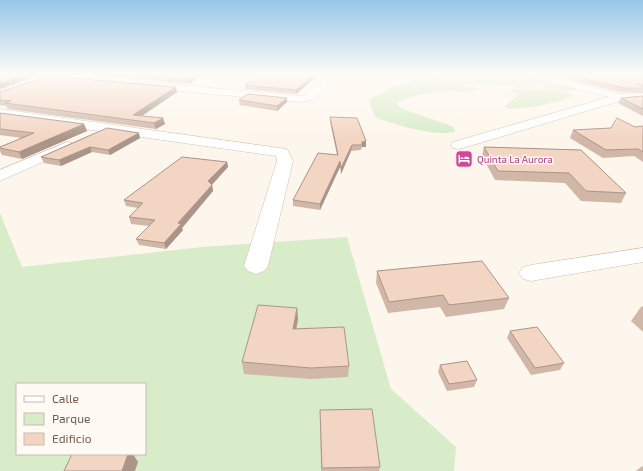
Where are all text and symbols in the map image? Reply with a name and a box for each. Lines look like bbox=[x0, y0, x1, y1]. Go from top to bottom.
hotel icon: Quinta La Aurora bbox=[454, 149, 474, 169]
place label: Quinta La Aurora bbox=[477, 153, 553, 165]
legend bbox=[16, 383, 146, 455]
text: Calle bbox=[52, 391, 79, 405]
text: Parque bbox=[52, 411, 90, 425]
text: Edificio bbox=[52, 431, 92, 445]

